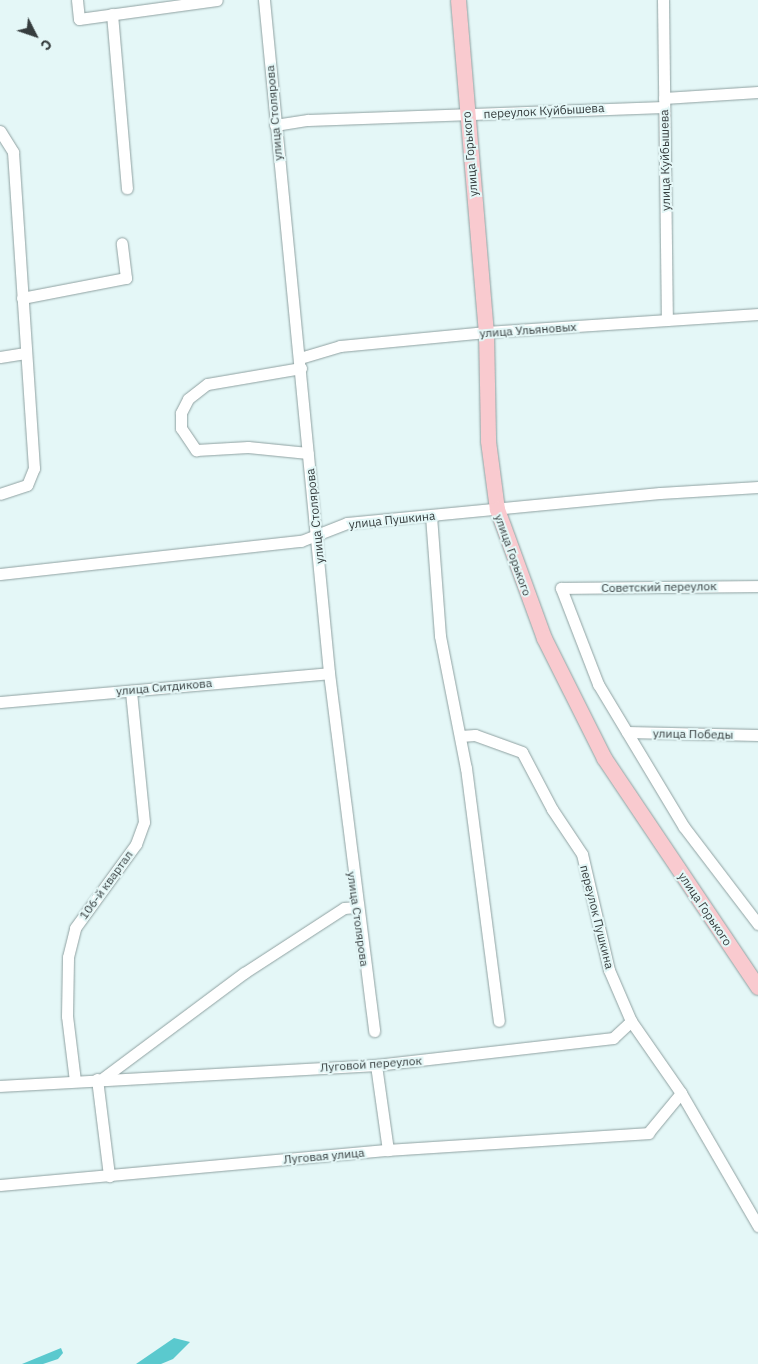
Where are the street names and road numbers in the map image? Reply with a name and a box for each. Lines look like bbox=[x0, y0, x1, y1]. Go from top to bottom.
street label: улица Столярова bbox=[263, 65, 285, 161]
street label: переулок Куйбышева bbox=[483, 101, 605, 121]
street label: улица Куйбышева bbox=[657, 109, 673, 211]
street label: улица Горького bbox=[459, 111, 481, 197]
street label: улица Ульяновых bbox=[479, 319, 577, 341]
street label: улица Столярова bbox=[303, 468, 327, 564]
street label: улица Пушкина bbox=[348, 508, 436, 532]
street label: улица Горького bbox=[492, 512, 534, 598]
street label: Советский переулок bbox=[601, 579, 717, 595]
street label: улица Ситдикова bbox=[115, 676, 213, 698]
street label: улица Победы bbox=[653, 726, 733, 742]
street label: 106-й квартал bbox=[76, 848, 136, 922]
street label: переулок Пушкина bbox=[577, 864, 617, 970]
street label: улица Горького bbox=[675, 869, 735, 949]
street label: улица Столярова bbox=[344, 871, 372, 967]
street label: Луговой переулок bbox=[320, 1053, 422, 1075]
street label: Луговая улица bbox=[283, 1145, 365, 1167]

